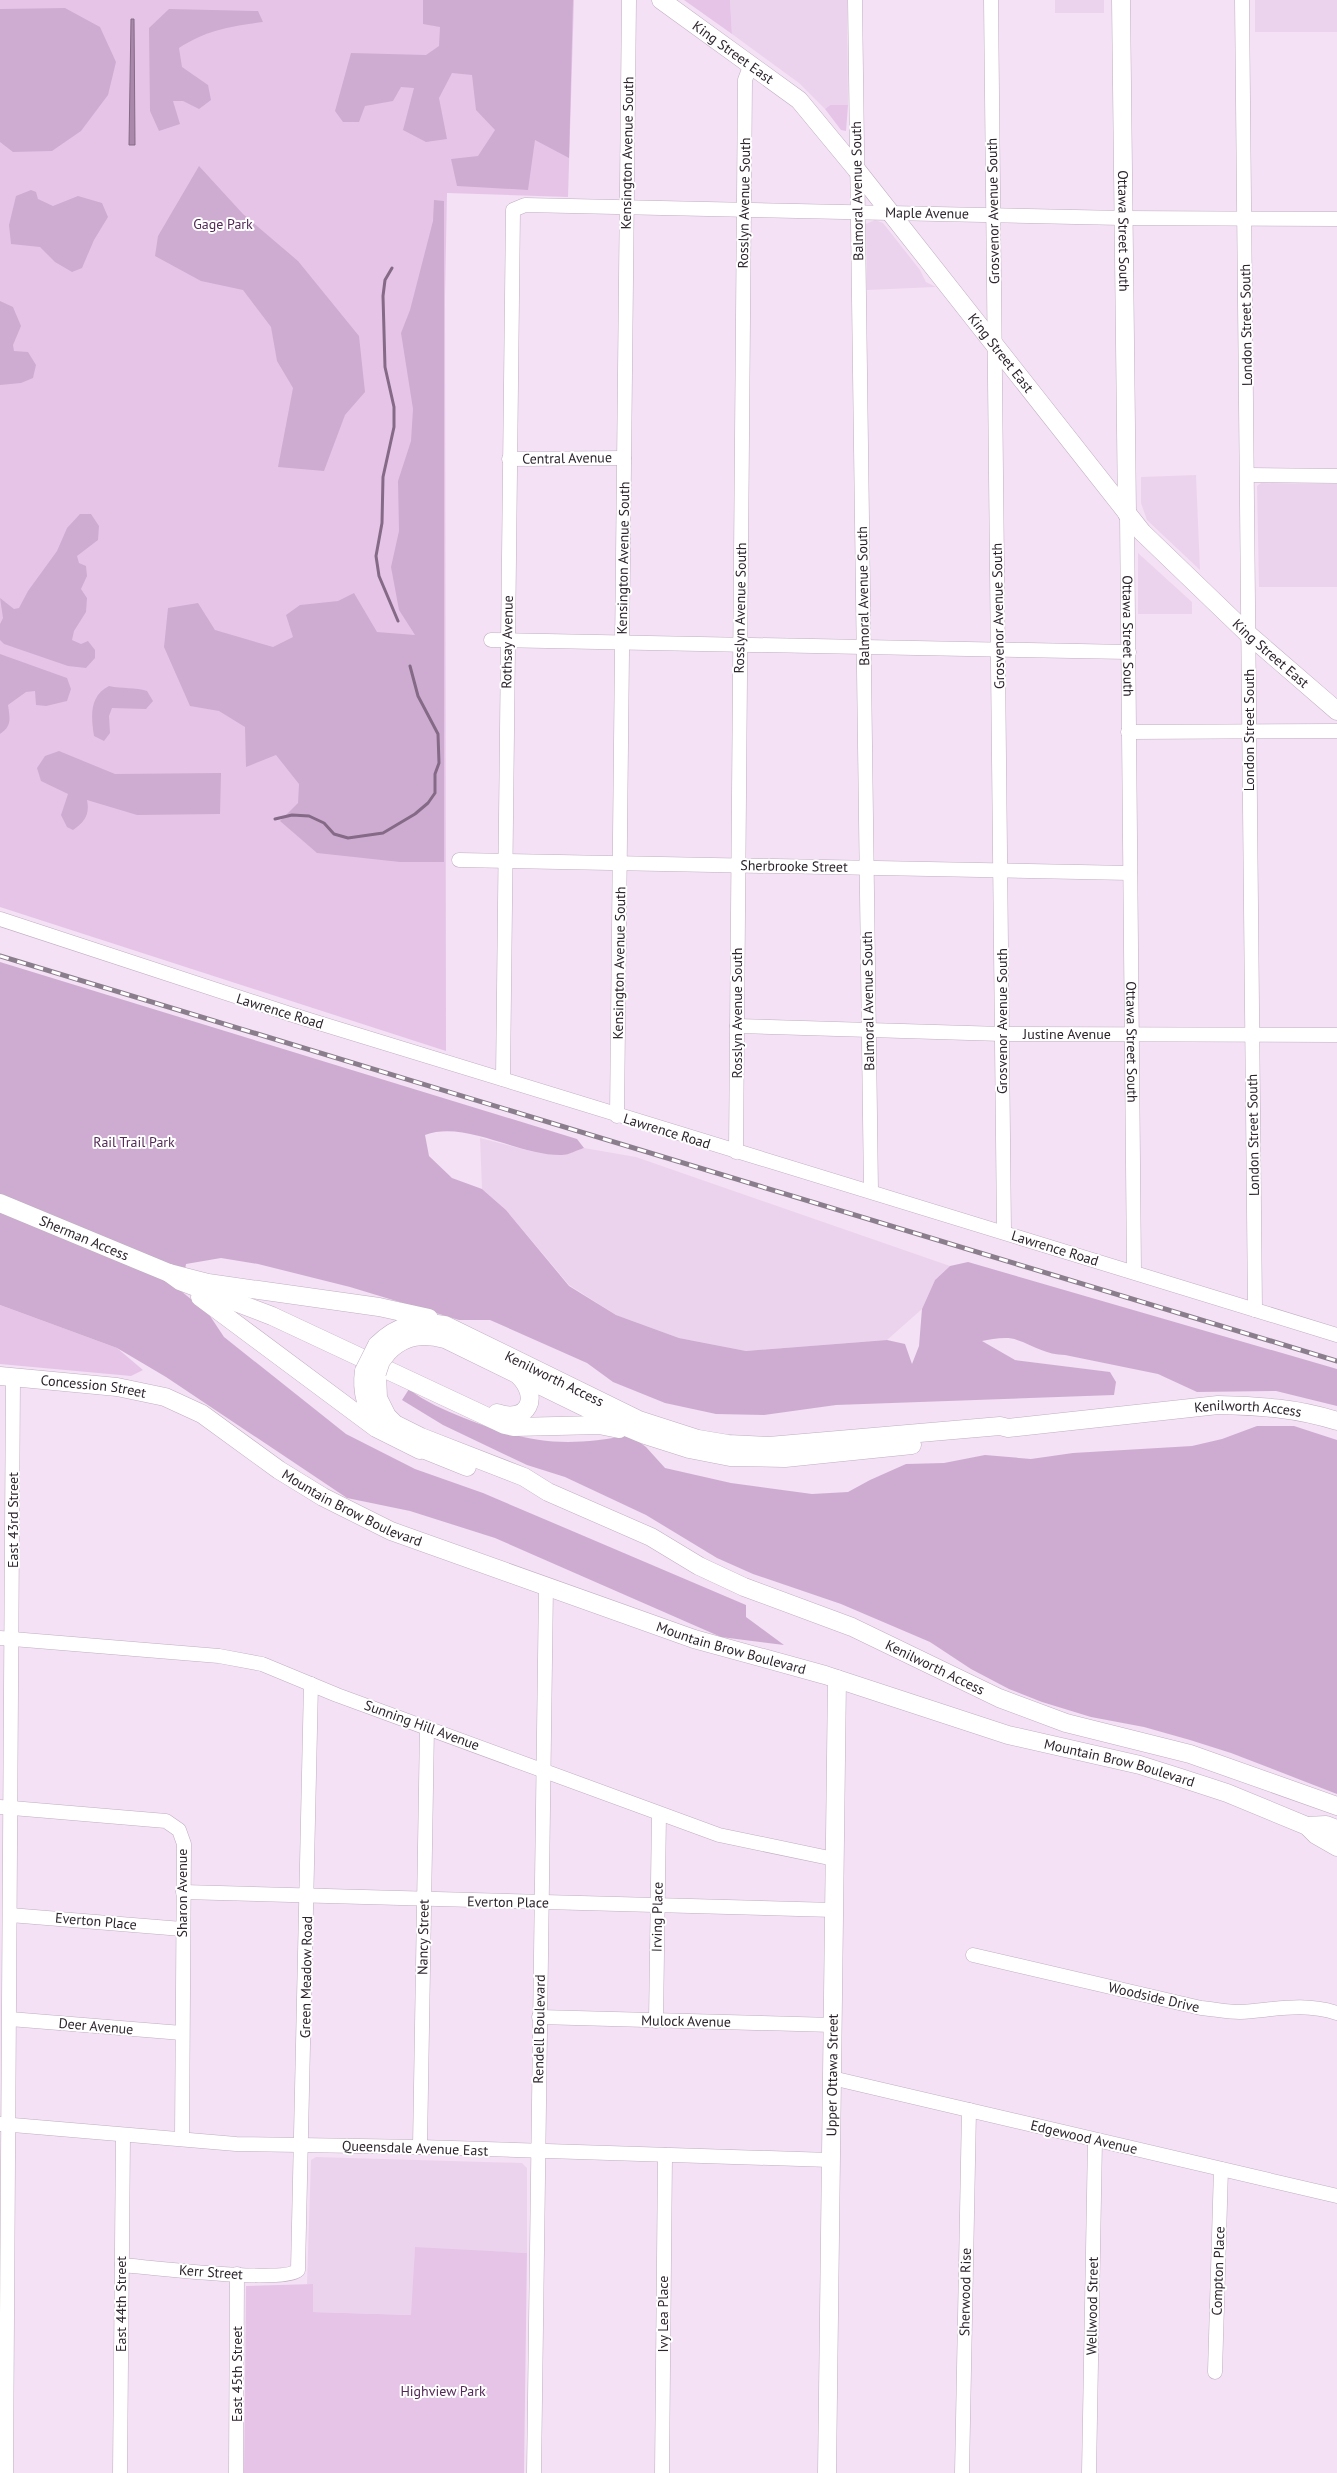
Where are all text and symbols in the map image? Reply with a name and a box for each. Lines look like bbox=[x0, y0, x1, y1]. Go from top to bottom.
street label: King Street East bbox=[689, 17, 777, 88]
street label: Kensington Avenue South bbox=[617, 76, 637, 230]
street label: Balmoral Avenue South bbox=[847, 121, 867, 261]
street label: Rosslyn Avenue South bbox=[734, 137, 754, 269]
street label: Grosvenor Avenue South bbox=[983, 138, 1003, 284]
street label: Ottawa Street South bbox=[1114, 170, 1133, 292]
street label: Maple Avenue bbox=[885, 203, 969, 223]
park label: Gage Park bbox=[193, 215, 253, 233]
street label: London Street South bbox=[1236, 264, 1256, 386]
street label: King Street East bbox=[964, 310, 1038, 396]
street label: Central Avenue bbox=[522, 448, 612, 468]
street label: Kensington Avenue South bbox=[613, 481, 633, 635]
street label: Balmoral Avenue South bbox=[853, 526, 873, 666]
street label: Rosslyn Avenue South bbox=[730, 542, 750, 674]
street label: Grosvenor Avenue South bbox=[988, 543, 1008, 689]
street label: Ottawa Street South bbox=[1119, 575, 1138, 697]
street label: Rothsay Avenue bbox=[497, 595, 517, 689]
street label: King Street East bbox=[1229, 615, 1313, 692]
street label: London Street South bbox=[1240, 669, 1258, 791]
street label: Sherbrooke Street bbox=[740, 856, 848, 876]
street label: Kensington Avenue South bbox=[609, 886, 629, 1040]
street label: Balmoral Avenue South bbox=[858, 931, 878, 1071]
street label: Rosslyn Avenue South bbox=[728, 948, 746, 1078]
street label: Grosvenor Avenue South bbox=[993, 948, 1011, 1094]
street label: Ottawa Street South bbox=[1122, 981, 1141, 1103]
street label: Lawrence Road bbox=[234, 989, 326, 1033]
street label: Justine Avenue bbox=[1022, 1025, 1111, 1043]
street label: London Street South bbox=[1243, 1074, 1263, 1196]
street label: Lawrence Road bbox=[621, 1109, 713, 1153]
park label: Rail Trail Park bbox=[93, 1133, 175, 1151]
street label: Sherman Access bbox=[37, 1211, 132, 1264]
street label: Lawrence Road bbox=[1009, 1226, 1101, 1270]
street label: Kenilworth Access bbox=[502, 1347, 607, 1410]
street label: Concession Street bbox=[40, 1371, 148, 1402]
street label: Kenilworth Access bbox=[1193, 1396, 1303, 1421]
street label: Mountain Brow Boulevard bbox=[279, 1465, 424, 1550]
street label: East 43rd Street bbox=[4, 1472, 22, 1568]
street label: Mountain Brow Boulevard bbox=[654, 1617, 808, 1678]
street label: Kenilworth Access bbox=[883, 1636, 988, 1699]
street label: Sunning Hill Avenue bbox=[362, 1696, 482, 1754]
street label: Mountain Brow Boulevard bbox=[1042, 1734, 1197, 1791]
street label: Sharon Avenue bbox=[173, 1849, 191, 1937]
street label: Irving Place bbox=[647, 1882, 667, 1952]
street label: Everton Place bbox=[467, 1892, 549, 1912]
street label: Nancy Street bbox=[413, 1899, 433, 1975]
street label: Everton Place bbox=[54, 1908, 138, 1934]
street label: Green Meadow Road bbox=[296, 1916, 316, 2038]
street label: Rendell Boulevard bbox=[529, 1974, 549, 2084]
street label: Woodside Drive bbox=[1107, 1978, 1201, 2016]
street label: Mulock Avenue bbox=[641, 2011, 731, 2031]
street label: Upper Ottawa Street bbox=[822, 2013, 842, 2137]
street label: Deer Avenue bbox=[58, 2014, 134, 2038]
street label: Edgewood Avenue bbox=[1029, 2116, 1139, 2158]
street label: Queensdale Avenue East bbox=[342, 2136, 489, 2160]
street label: Compton Place bbox=[1207, 2226, 1229, 2316]
street label: Sherwood Rise bbox=[955, 2248, 975, 2336]
street label: East 44th Street bbox=[112, 2256, 130, 2352]
street label: Wellwood Street bbox=[1082, 2256, 1102, 2355]
street label: Kerr Street bbox=[178, 2261, 244, 2283]
street label: Ivy Lea Place bbox=[654, 2276, 672, 2352]
street label: East 45th Street bbox=[228, 2326, 246, 2422]
park label: Highview Park bbox=[400, 2382, 486, 2400]

